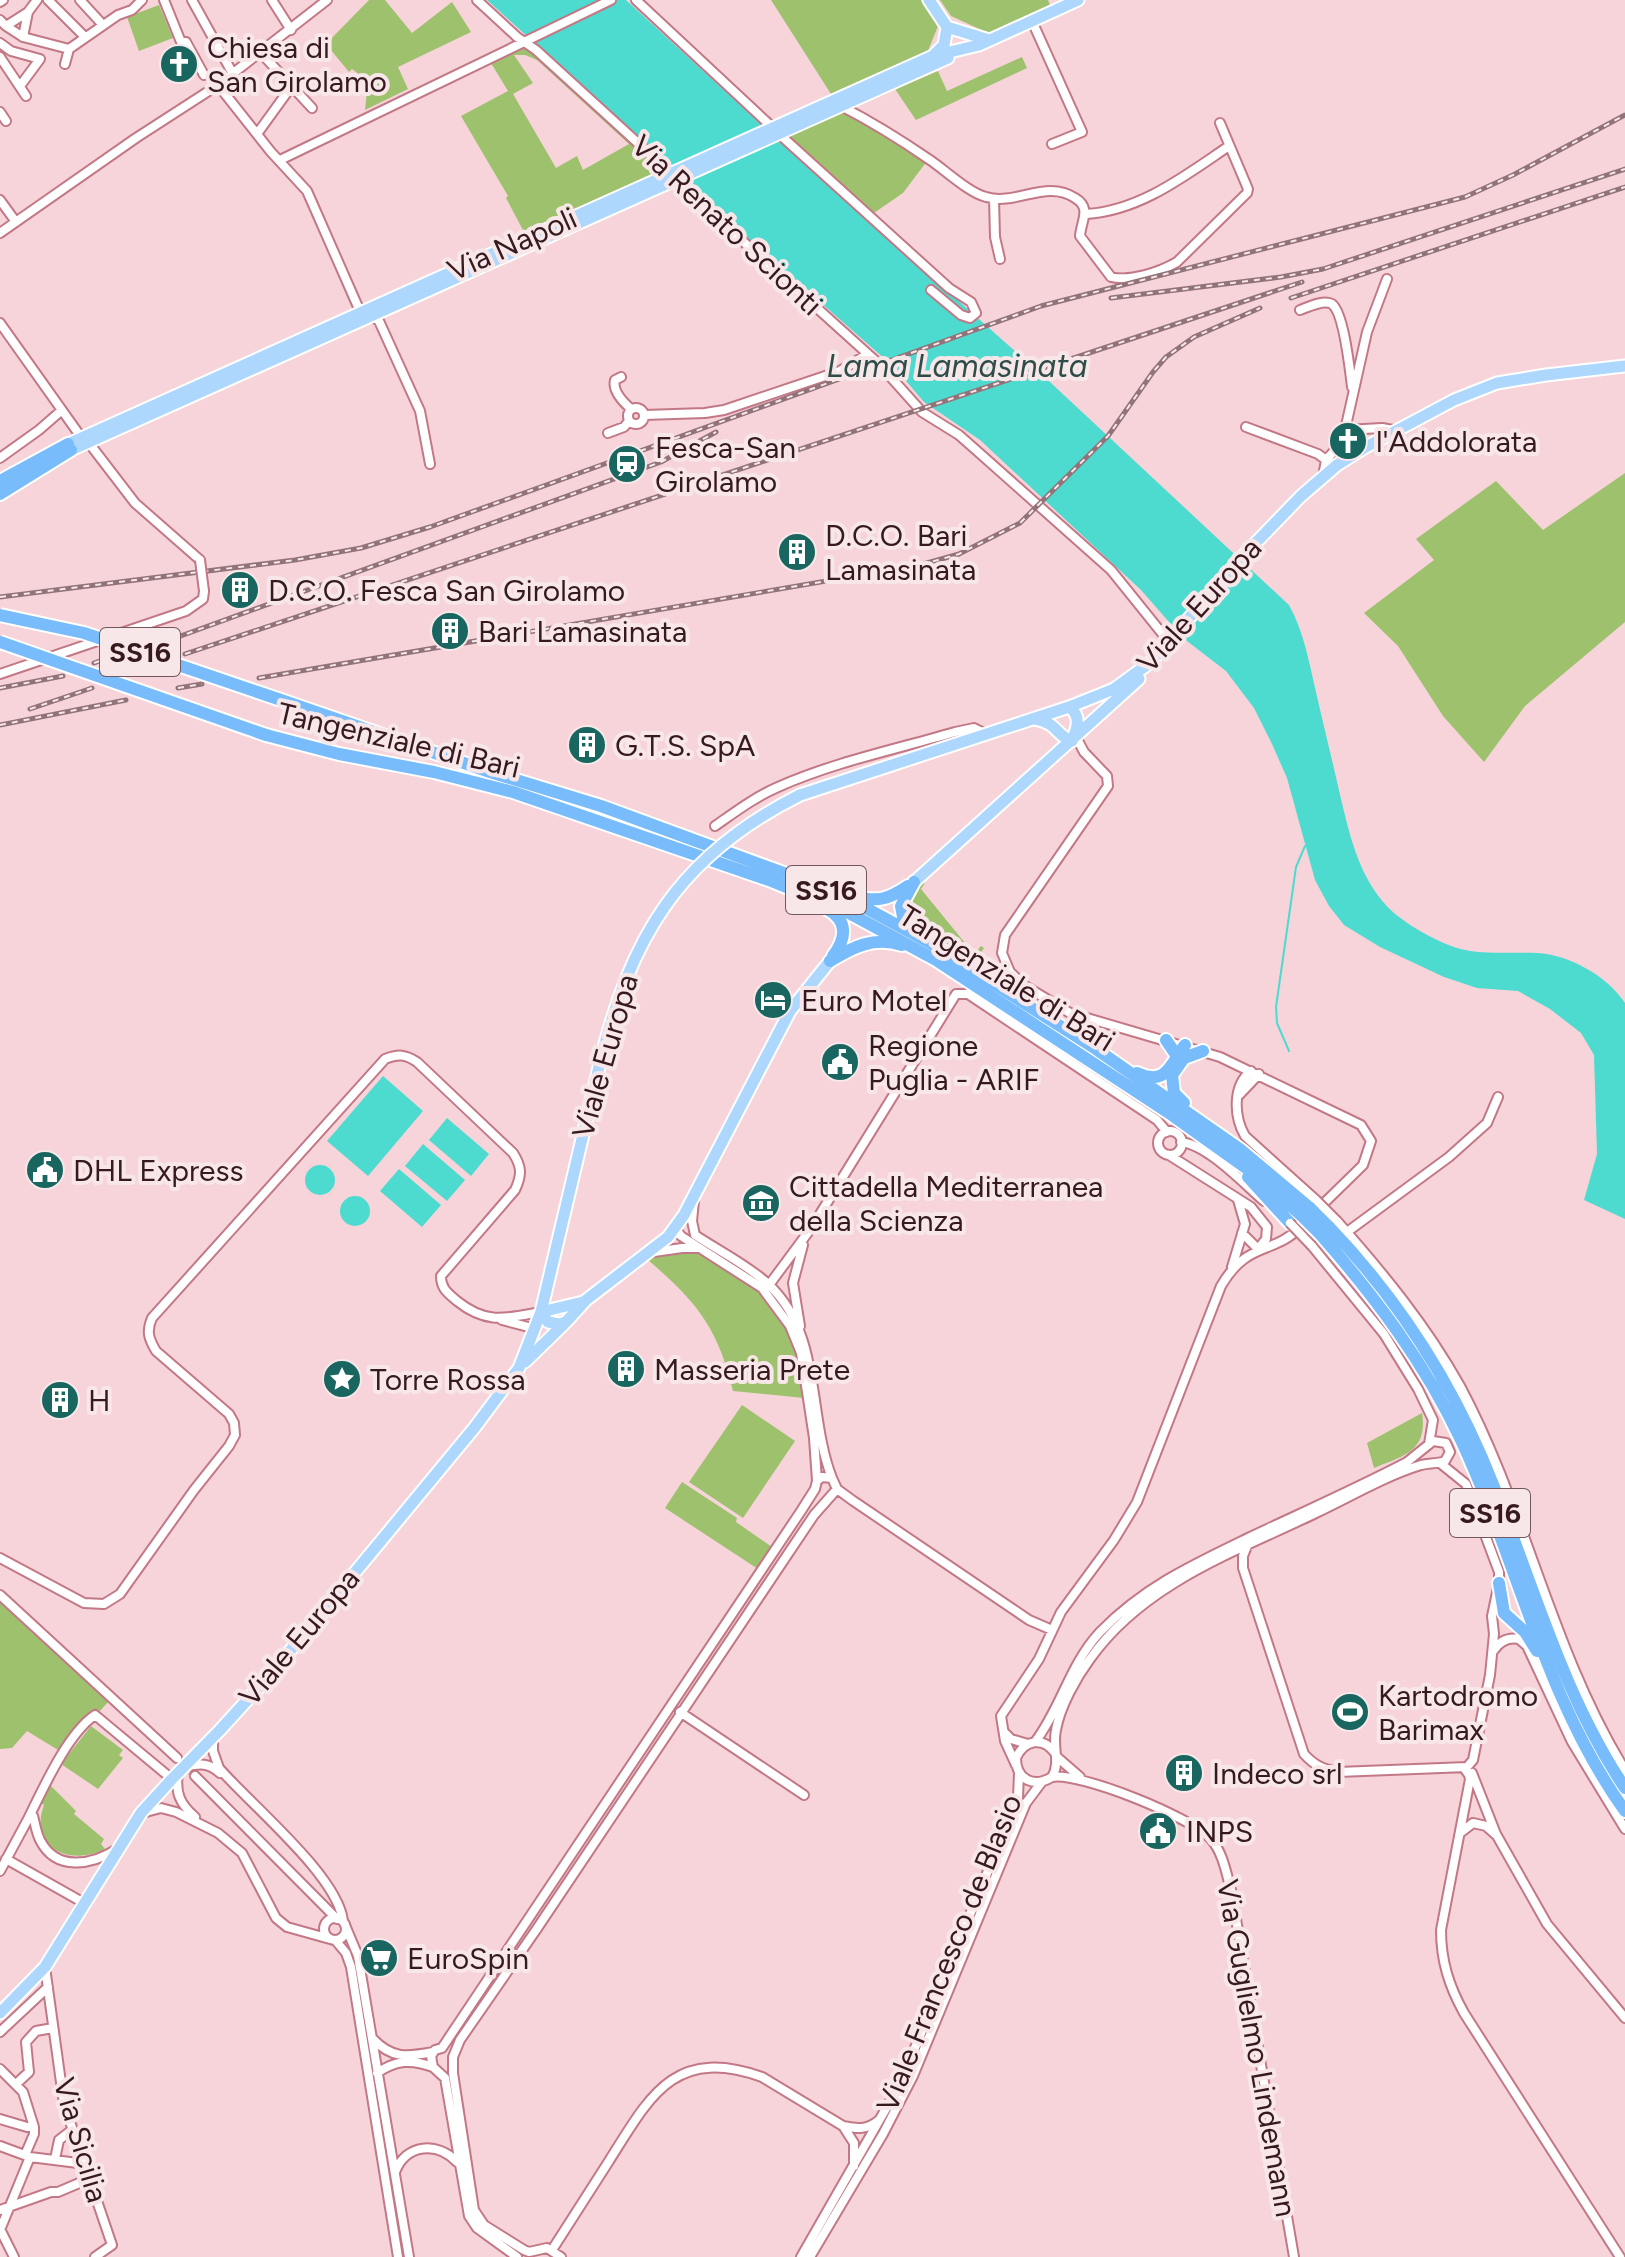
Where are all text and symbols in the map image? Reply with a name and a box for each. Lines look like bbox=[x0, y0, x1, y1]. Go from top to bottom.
place label: Chiesa di San Girolamo bbox=[207, 29, 387, 100]
church icon: Chiesa di San Girolamo bbox=[158, 43, 200, 85]
street label: Via Renato Scionti bbox=[624, 127, 830, 323]
street label: Via Napoli bbox=[442, 199, 582, 289]
water label: Lama Lamasinata bbox=[827, 347, 1087, 385]
church icon: l'Addolorata bbox=[1327, 420, 1369, 462]
place label: l'Addolorata bbox=[1376, 423, 1537, 460]
place label: Fesca-San Girolamo bbox=[655, 429, 796, 500]
station icon: Fesca-San Girolamo bbox=[606, 443, 648, 485]
place label: D.C.O. Bari Lamasinata bbox=[825, 517, 976, 588]
street label: Viale Europa bbox=[1129, 530, 1269, 680]
building icon: D.C.O. Bari Lamasinata bbox=[776, 531, 818, 573]
building icon: D.C.O. Fesca San Girolamo bbox=[219, 569, 261, 611]
place label: D.C.O. Fesca San Girolamo bbox=[268, 572, 625, 609]
building icon: Bari Lamasinata bbox=[429, 610, 471, 652]
place label: Bari Lamasinata bbox=[478, 613, 687, 650]
road number: SS16 bbox=[100, 628, 180, 676]
street label: Tangenziale di Bari bbox=[274, 694, 524, 786]
building icon: G.T.S. SpA bbox=[566, 724, 608, 766]
place label: G.T.S. SpA bbox=[615, 727, 756, 764]
road number: SS16 bbox=[786, 866, 866, 914]
street label: Tangenziale di Bari bbox=[892, 897, 1122, 1059]
street label: Viale Europa bbox=[564, 970, 646, 1142]
hotel icon: Euro Motel bbox=[752, 979, 794, 1021]
place label: Euro Motel bbox=[801, 982, 947, 1019]
place label: Regione Puglia - ARIF bbox=[868, 1027, 1039, 1098]
public building icon: Regione Puglia - ARIF bbox=[819, 1041, 861, 1083]
public building icon: DHL Express bbox=[24, 1149, 66, 1191]
place label: DHL Express bbox=[73, 1152, 243, 1189]
place label: Cittadella Mediterranea della Scienza bbox=[789, 1168, 1103, 1239]
museum icon: Cittadella Mediterranea della Scienza bbox=[740, 1182, 782, 1224]
building icon: Masseria Prete bbox=[605, 1348, 647, 1390]
place label: Masseria Prete bbox=[654, 1351, 850, 1388]
place icon: Torre Rossa bbox=[321, 1358, 363, 1400]
place label: Torre Rossa bbox=[370, 1361, 526, 1398]
building icon: H bbox=[39, 1379, 81, 1421]
place label: H bbox=[88, 1382, 111, 1419]
road number: SS16 bbox=[1450, 1489, 1530, 1537]
street label: Viale Europa bbox=[231, 1561, 367, 1713]
place label: Kartodromo Barimax bbox=[1378, 1677, 1538, 1748]
sports icon: Kartodromo Barimax bbox=[1329, 1691, 1371, 1733]
building icon: Indeco srl bbox=[1163, 1752, 1205, 1794]
place label: Indeco srl bbox=[1212, 1755, 1343, 1792]
street label: Viale Francesco de Blasio bbox=[868, 1789, 1030, 2117]
public building icon: INPS bbox=[1137, 1810, 1179, 1852]
place label: INPS bbox=[1186, 1813, 1253, 1850]
street label: Via Guglielmo Lindemann bbox=[1209, 1876, 1305, 2220]
supermarket icon: EuroSpin bbox=[358, 1937, 400, 1979]
place label: EuroSpin bbox=[407, 1940, 529, 1977]
street label: Via Sicilia bbox=[46, 2073, 116, 2207]

